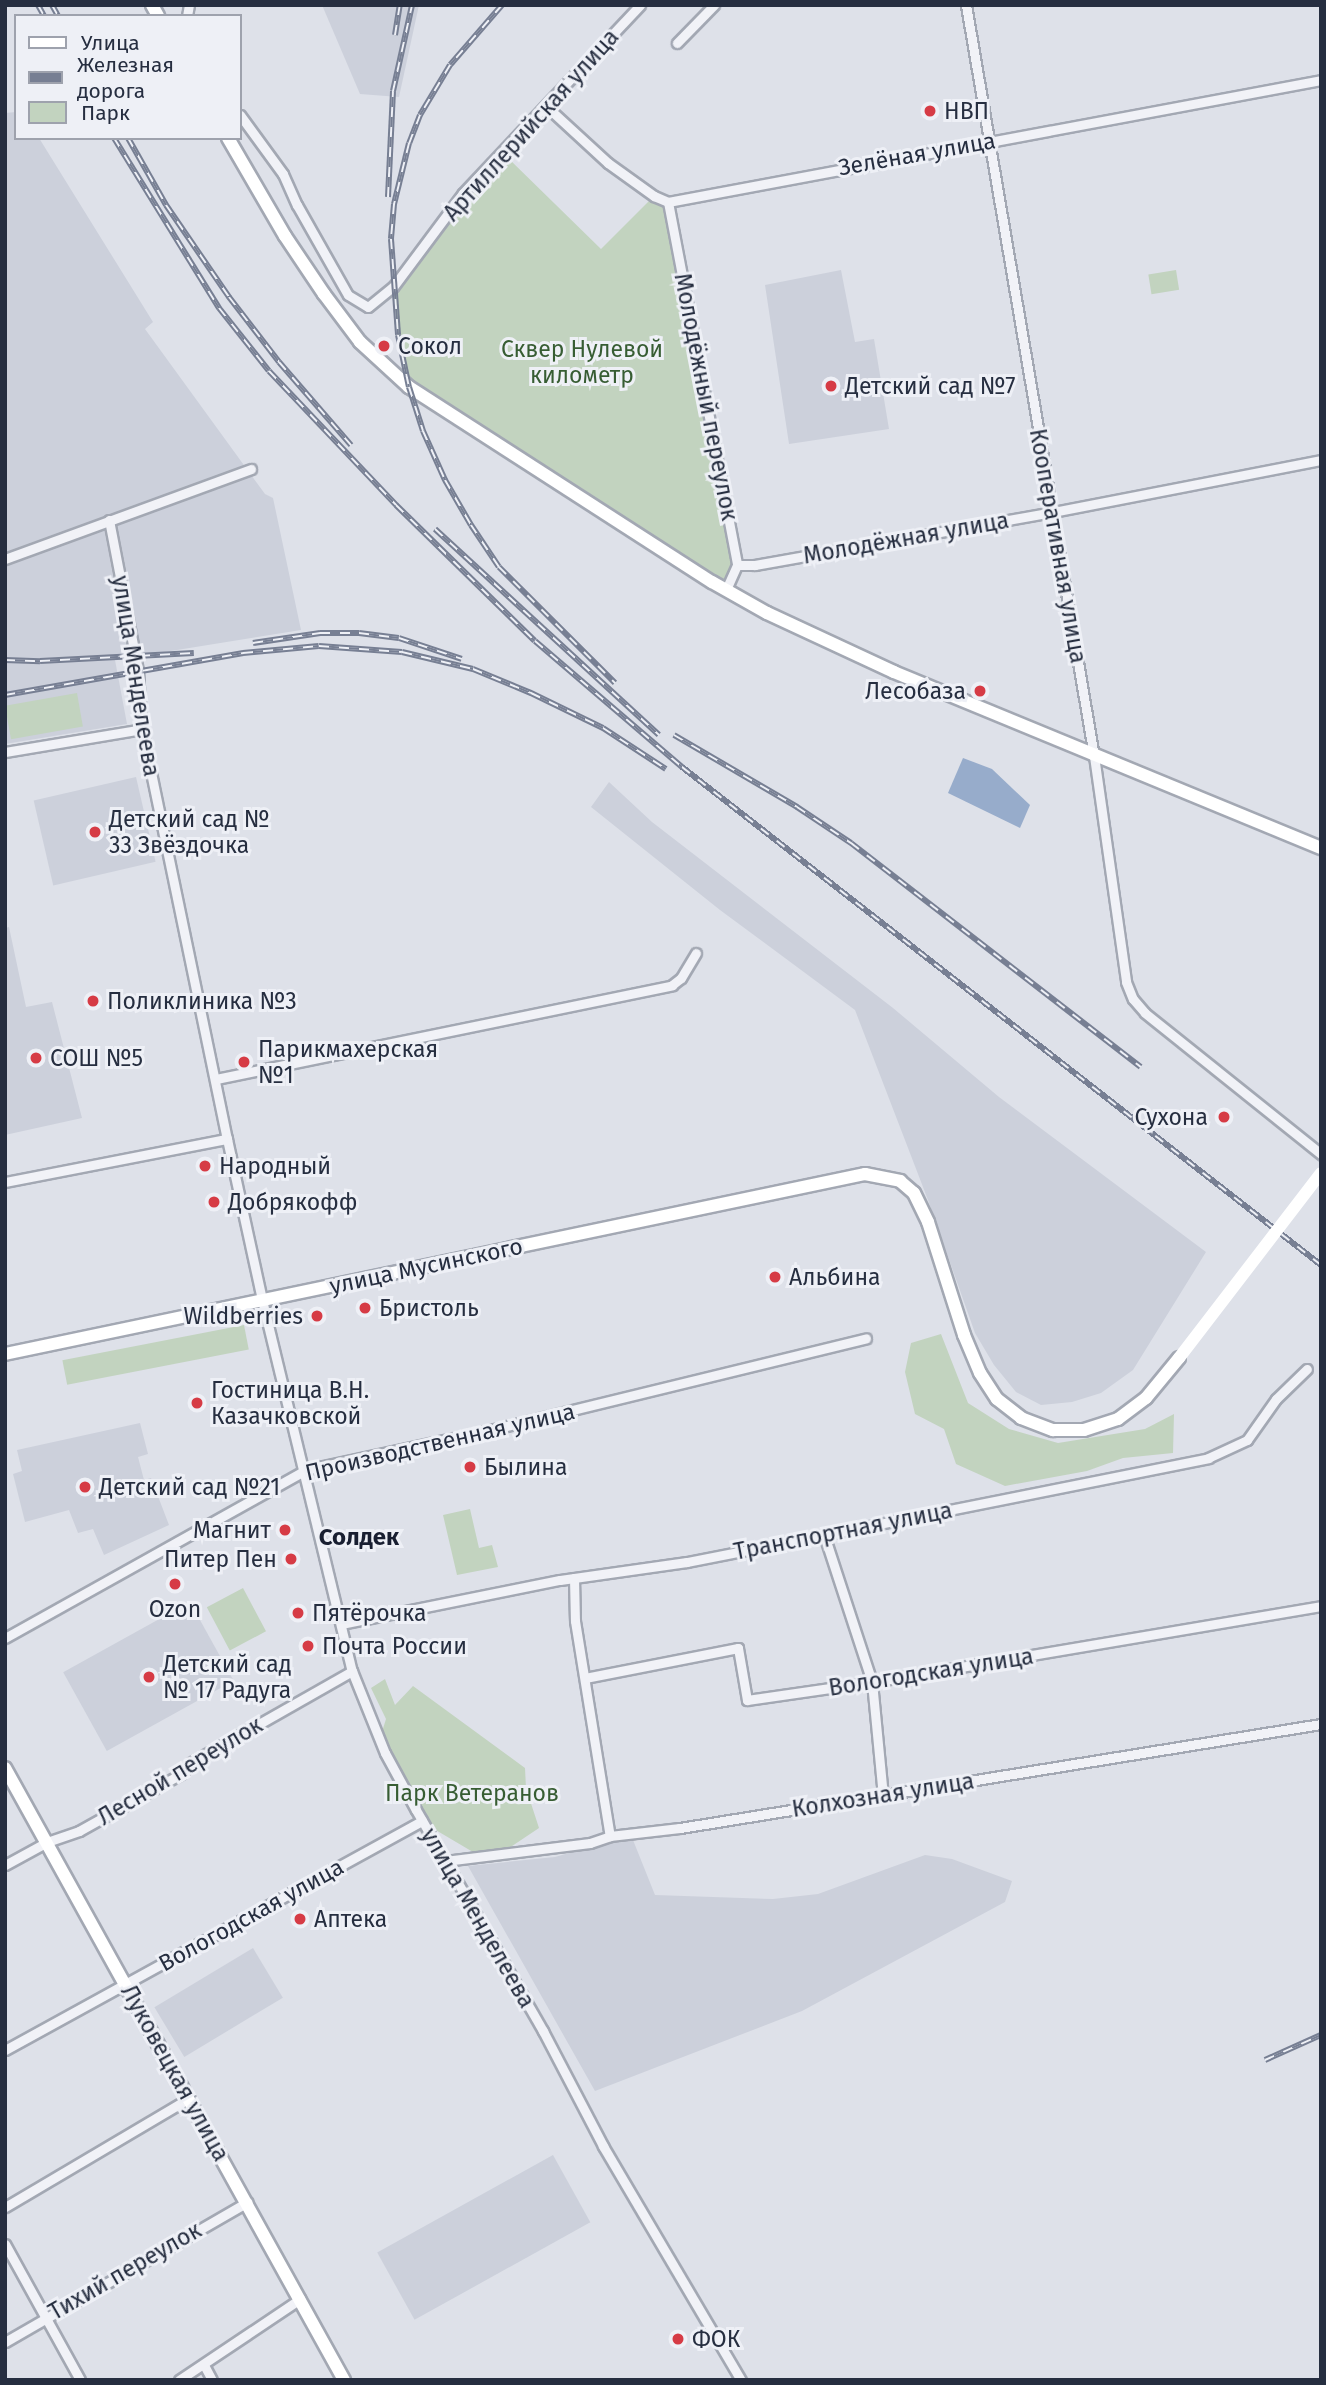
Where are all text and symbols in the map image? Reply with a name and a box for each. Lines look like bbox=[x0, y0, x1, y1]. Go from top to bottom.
legend bbox=[14, 14, 242, 140]
street label: Артиллерийская улица bbox=[438, 23, 624, 227]
text: Улица bbox=[81, 30, 140, 56]
text: Железная дорога bbox=[77, 52, 174, 104]
place label: НВП bbox=[944, 97, 989, 125]
text: Парк bbox=[81, 100, 130, 126]
marker: НВП bbox=[922, 103, 938, 119]
street label: Зелёная улица bbox=[836, 127, 998, 181]
street label: Молодёжный переулок bbox=[668, 271, 744, 523]
place label: Сокол bbox=[398, 332, 462, 360]
park label: Сквер Нулевой километр bbox=[501, 335, 663, 389]
marker: Сокол bbox=[376, 338, 392, 354]
place label: Детский сад №7 bbox=[845, 372, 1015, 400]
marker: Детский сад №7 bbox=[823, 378, 839, 394]
street label: Кооперативная улица bbox=[1024, 427, 1092, 665]
street label: Молодёжная улица bbox=[801, 506, 1011, 570]
street label: улица Менделеева bbox=[106, 574, 166, 778]
place label: Лесобаза bbox=[865, 677, 966, 705]
marker: Лесобаза bbox=[972, 683, 988, 699]
place label: Детский сад № 33 Звёздочка bbox=[109, 805, 269, 859]
marker: Детский сад № 33 Звёздочка bbox=[87, 824, 103, 840]
place label: Поликлиника №3 bbox=[107, 987, 297, 1015]
marker: Поликлиника №3 bbox=[85, 993, 101, 1009]
place label: Парикмахерская №1 bbox=[258, 1035, 438, 1089]
place label: СОШ №5 bbox=[50, 1044, 143, 1072]
marker: СОШ №5 bbox=[28, 1050, 44, 1066]
marker: Парикмахерская №1 bbox=[236, 1054, 252, 1070]
place label: Сухона bbox=[1134, 1103, 1208, 1131]
marker: Сухона bbox=[1214, 1107, 1234, 1127]
place label: Народный bbox=[219, 1152, 331, 1180]
marker: Народный bbox=[197, 1158, 213, 1174]
place label: Добрякофф bbox=[228, 1188, 358, 1216]
marker: Добрякофф bbox=[206, 1194, 222, 1210]
street label: улица Мусинского bbox=[327, 1232, 525, 1300]
place label: Альбина bbox=[789, 1263, 881, 1291]
marker: Альбина bbox=[767, 1269, 783, 1285]
place label: Бристоль bbox=[379, 1294, 479, 1322]
marker: Бристоль bbox=[357, 1300, 373, 1316]
place label: Wildberries bbox=[183, 1302, 303, 1330]
marker: Wildberries bbox=[309, 1308, 325, 1324]
place label: Гостиница В.Н. Казачковской bbox=[211, 1376, 369, 1430]
marker: Гостиница В.Н. Казачковской bbox=[189, 1395, 205, 1411]
street label: Производственная улица bbox=[302, 1397, 578, 1487]
place label: Былина bbox=[484, 1453, 567, 1481]
marker: Былина bbox=[462, 1459, 478, 1475]
place label: Детский сад №21 bbox=[99, 1473, 280, 1501]
marker: Детский сад №21 bbox=[77, 1479, 93, 1495]
street label: Транспортная улица bbox=[731, 1496, 955, 1566]
place label: Магнит bbox=[193, 1516, 271, 1544]
marker: Магнит bbox=[277, 1522, 293, 1538]
district label: Солдек bbox=[319, 1524, 399, 1552]
place label: Питер Пен bbox=[164, 1545, 277, 1573]
marker: Питер Пен bbox=[283, 1551, 299, 1567]
marker: Ozon bbox=[167, 1576, 183, 1592]
place label: Ozon bbox=[149, 1595, 201, 1623]
place label: Пятёрочка bbox=[312, 1599, 426, 1627]
marker: Пятёрочка bbox=[290, 1605, 306, 1621]
place label: Почта России bbox=[322, 1632, 467, 1660]
marker: Почта России bbox=[300, 1638, 316, 1654]
street label: Вологодская улица bbox=[827, 1642, 1035, 1702]
place label: Детский сад № 17 Радуга bbox=[163, 1650, 292, 1704]
marker: Детский сад № 17 Радуга bbox=[141, 1669, 157, 1685]
street label: Лесной переулок bbox=[93, 1711, 267, 1831]
street label: Колхозная улица bbox=[790, 1767, 976, 1823]
park label: Парк Ветеранов bbox=[385, 1779, 559, 1807]
street label: улица Менделеева bbox=[415, 1823, 541, 2013]
street label: Вологодская улица bbox=[154, 1853, 348, 1977]
place label: Аптека bbox=[314, 1905, 387, 1933]
marker: Аптека bbox=[292, 1911, 308, 1927]
street label: Луковецкая улица bbox=[115, 1980, 235, 2166]
street label: Тихий переулок bbox=[44, 2216, 206, 2326]
place label: ФОК bbox=[692, 2325, 740, 2353]
marker: ФОК bbox=[670, 2331, 686, 2347]

